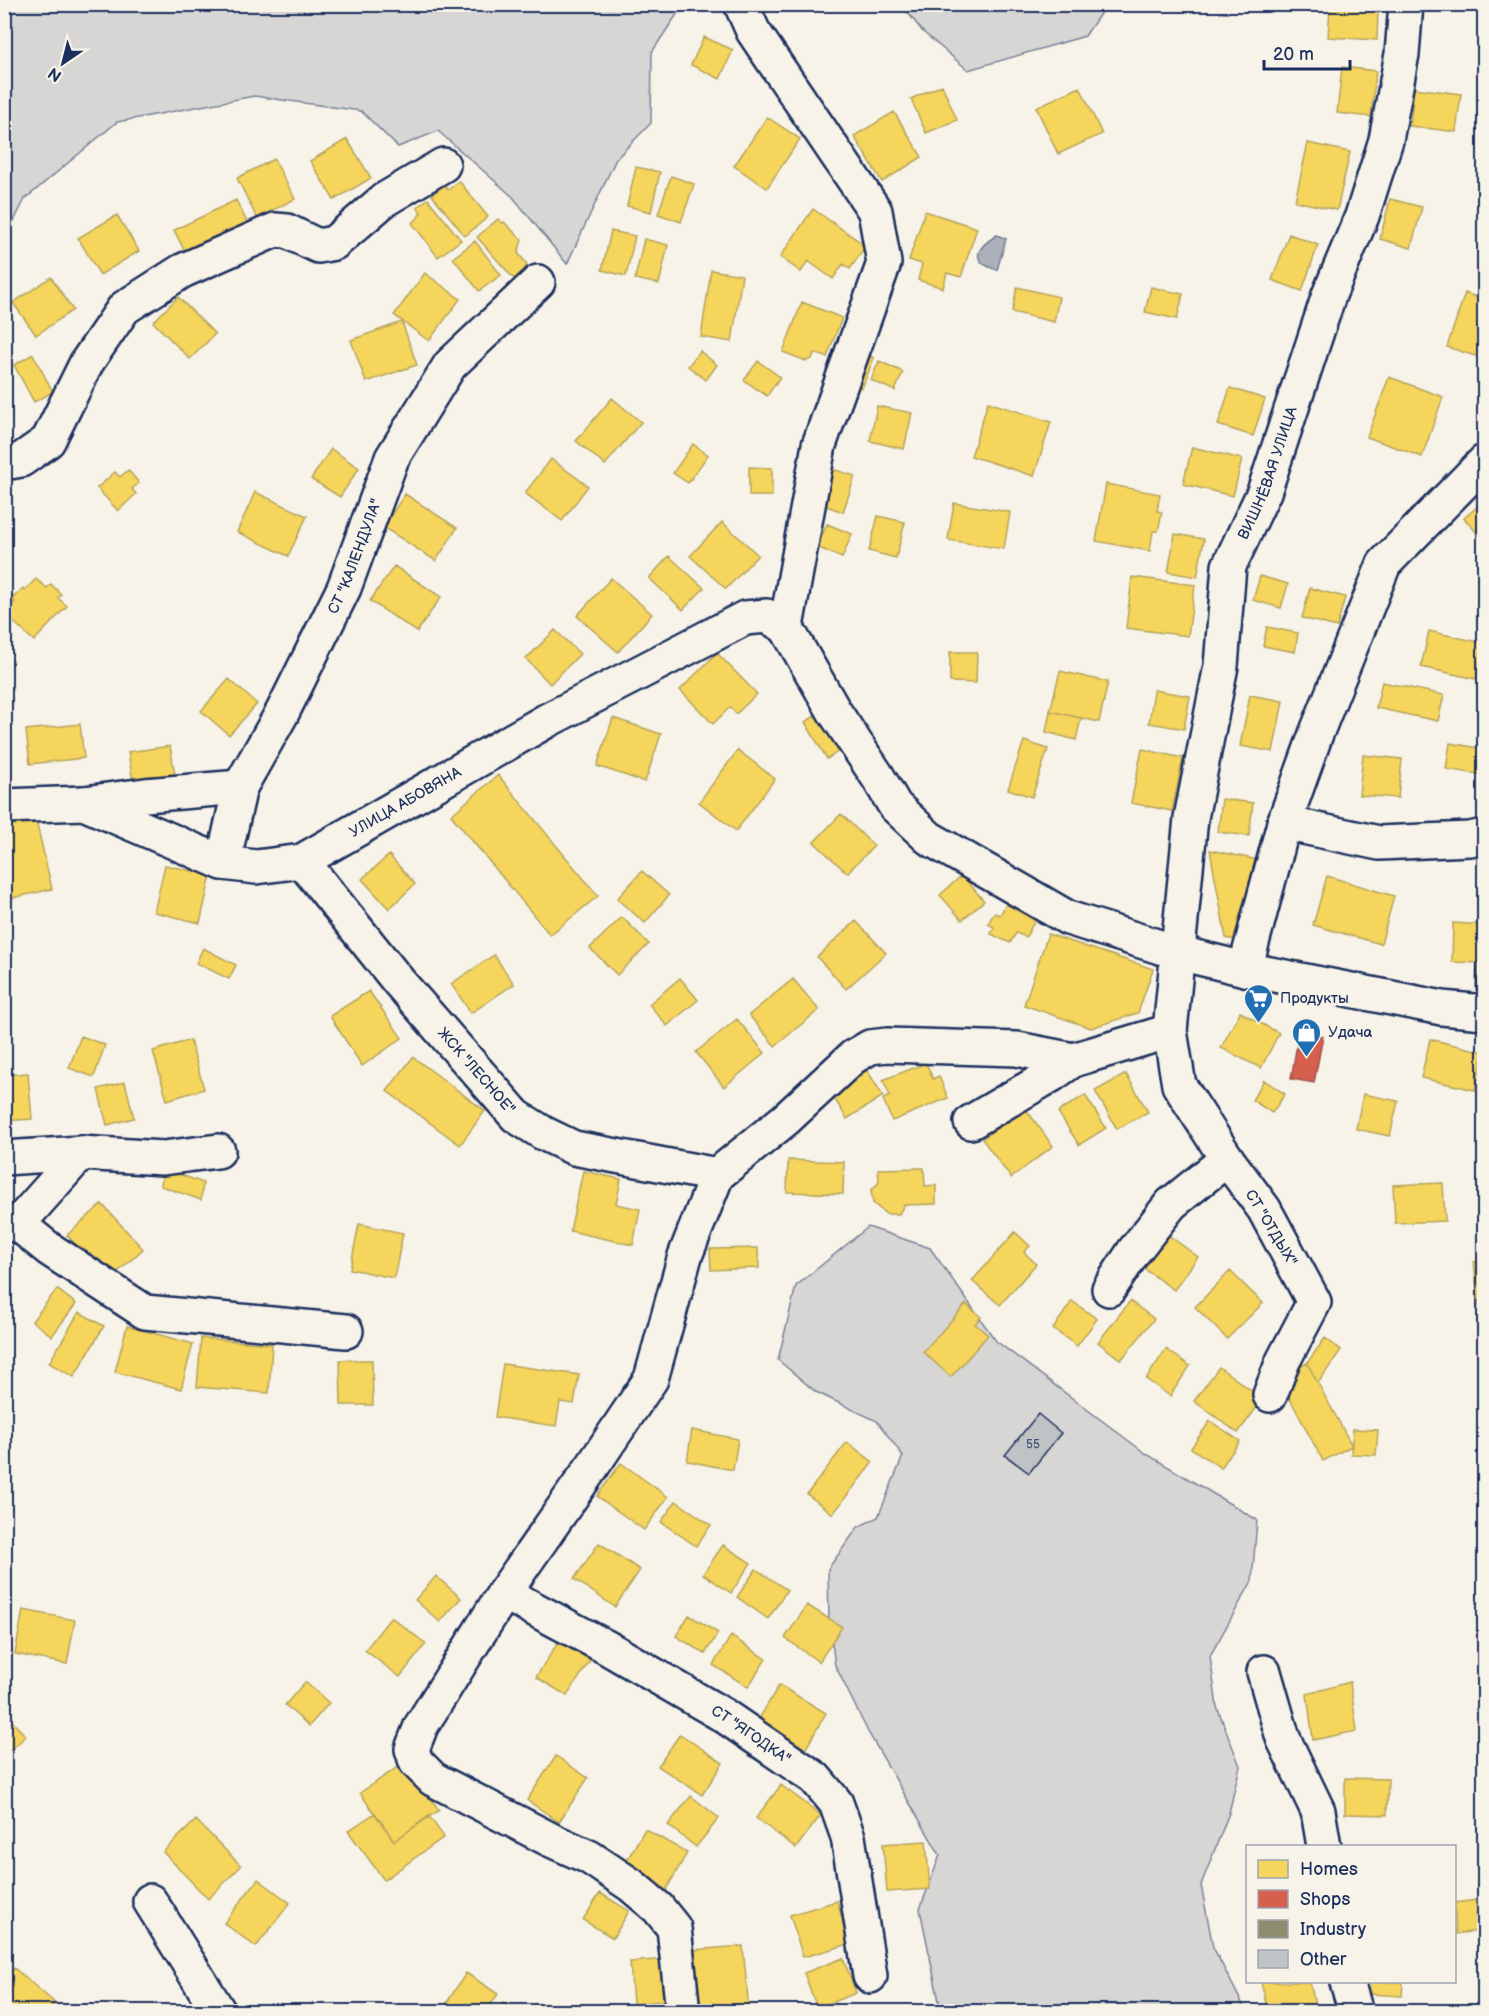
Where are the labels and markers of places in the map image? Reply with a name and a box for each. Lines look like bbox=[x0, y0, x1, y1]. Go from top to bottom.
supermarket icon: Продукты bbox=[1243, 982, 1275, 1024]
place label: Продукты bbox=[1280, 989, 1349, 1008]
shop icon: Удача bbox=[1291, 1016, 1323, 1058]
place label: Удача bbox=[1328, 1023, 1373, 1042]

